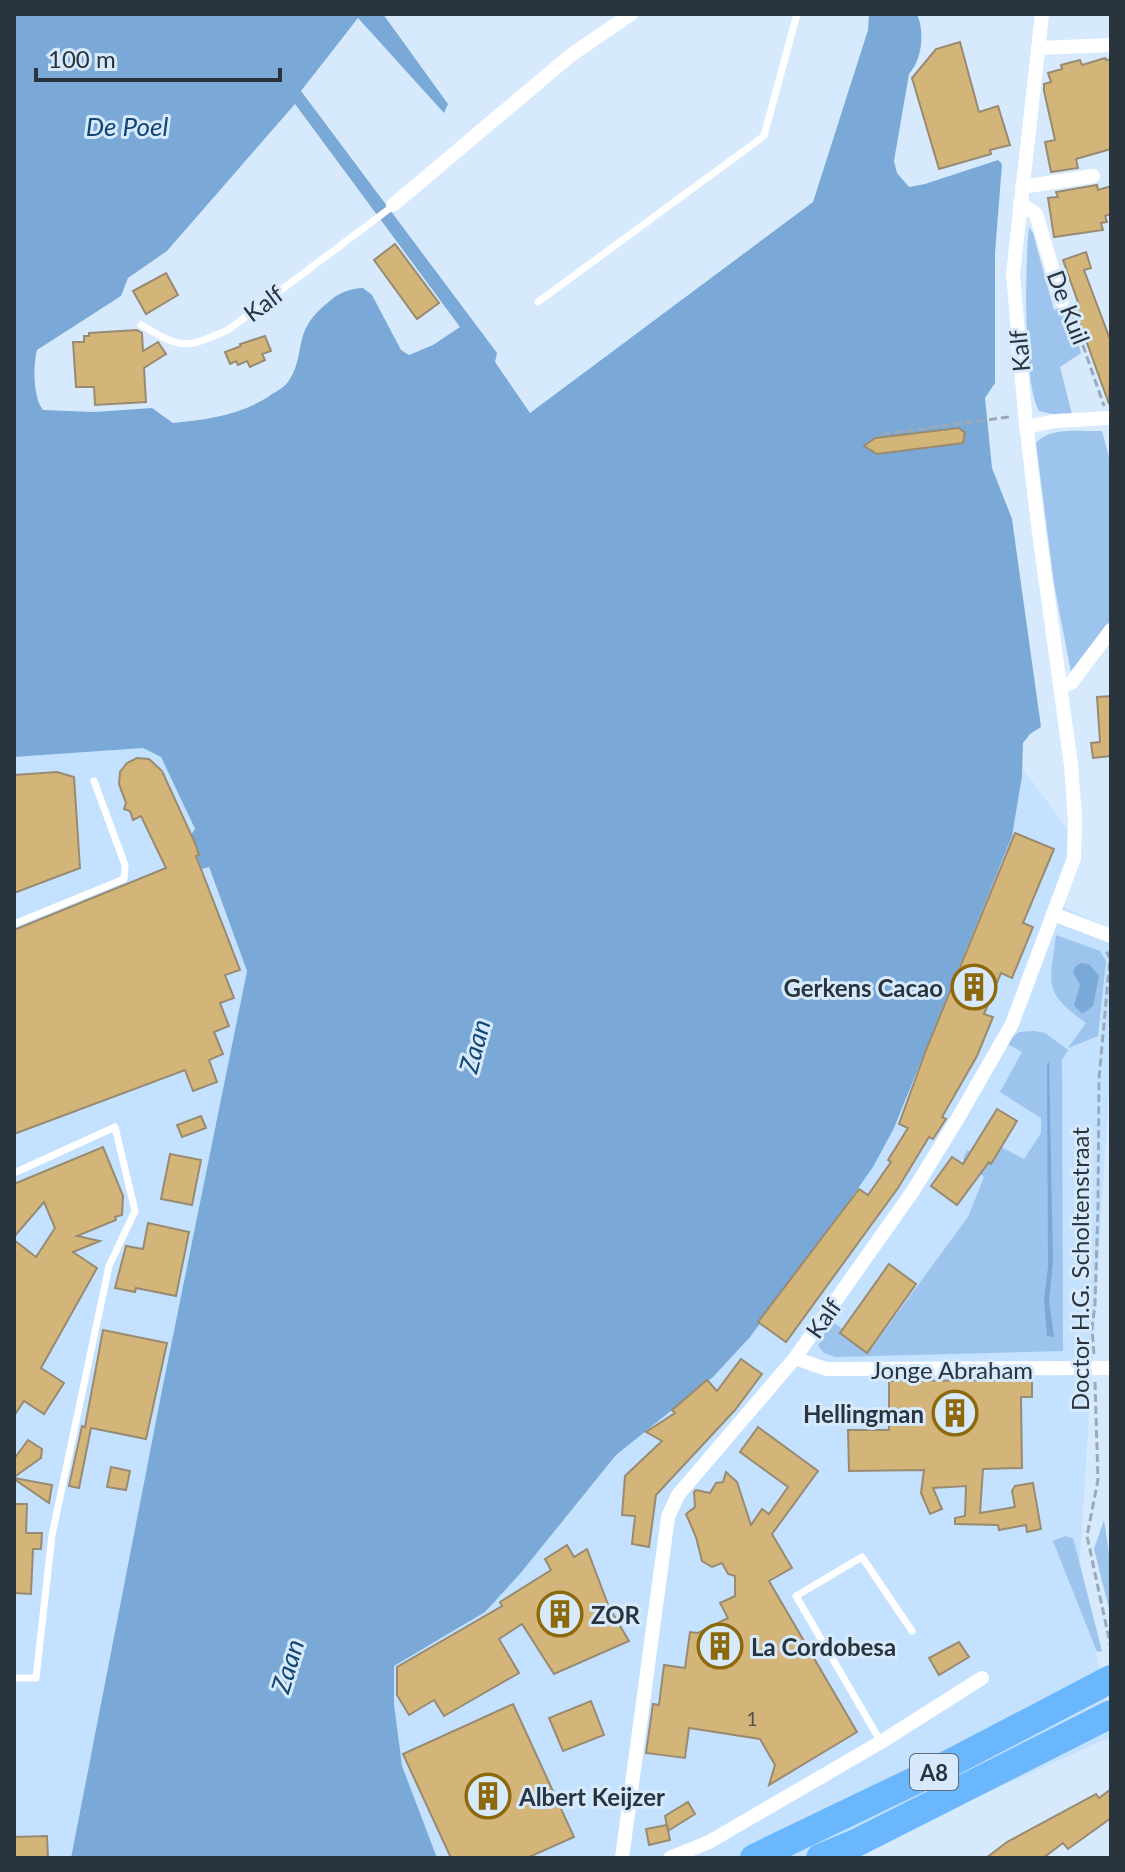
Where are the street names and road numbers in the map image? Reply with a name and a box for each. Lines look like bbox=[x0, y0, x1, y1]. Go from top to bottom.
street label: De Kuil bbox=[1042, 266, 1096, 348]
street label: Kalf bbox=[238, 278, 289, 327]
street label: Kalf bbox=[1003, 328, 1035, 373]
street label: Doctor H.G. Scholtenstraat bbox=[1065, 1127, 1094, 1411]
street label: Kalf bbox=[799, 1292, 847, 1343]
street label: Jonge Abraham bbox=[871, 1355, 1033, 1384]
road number: A8 bbox=[910, 1754, 958, 1790]

